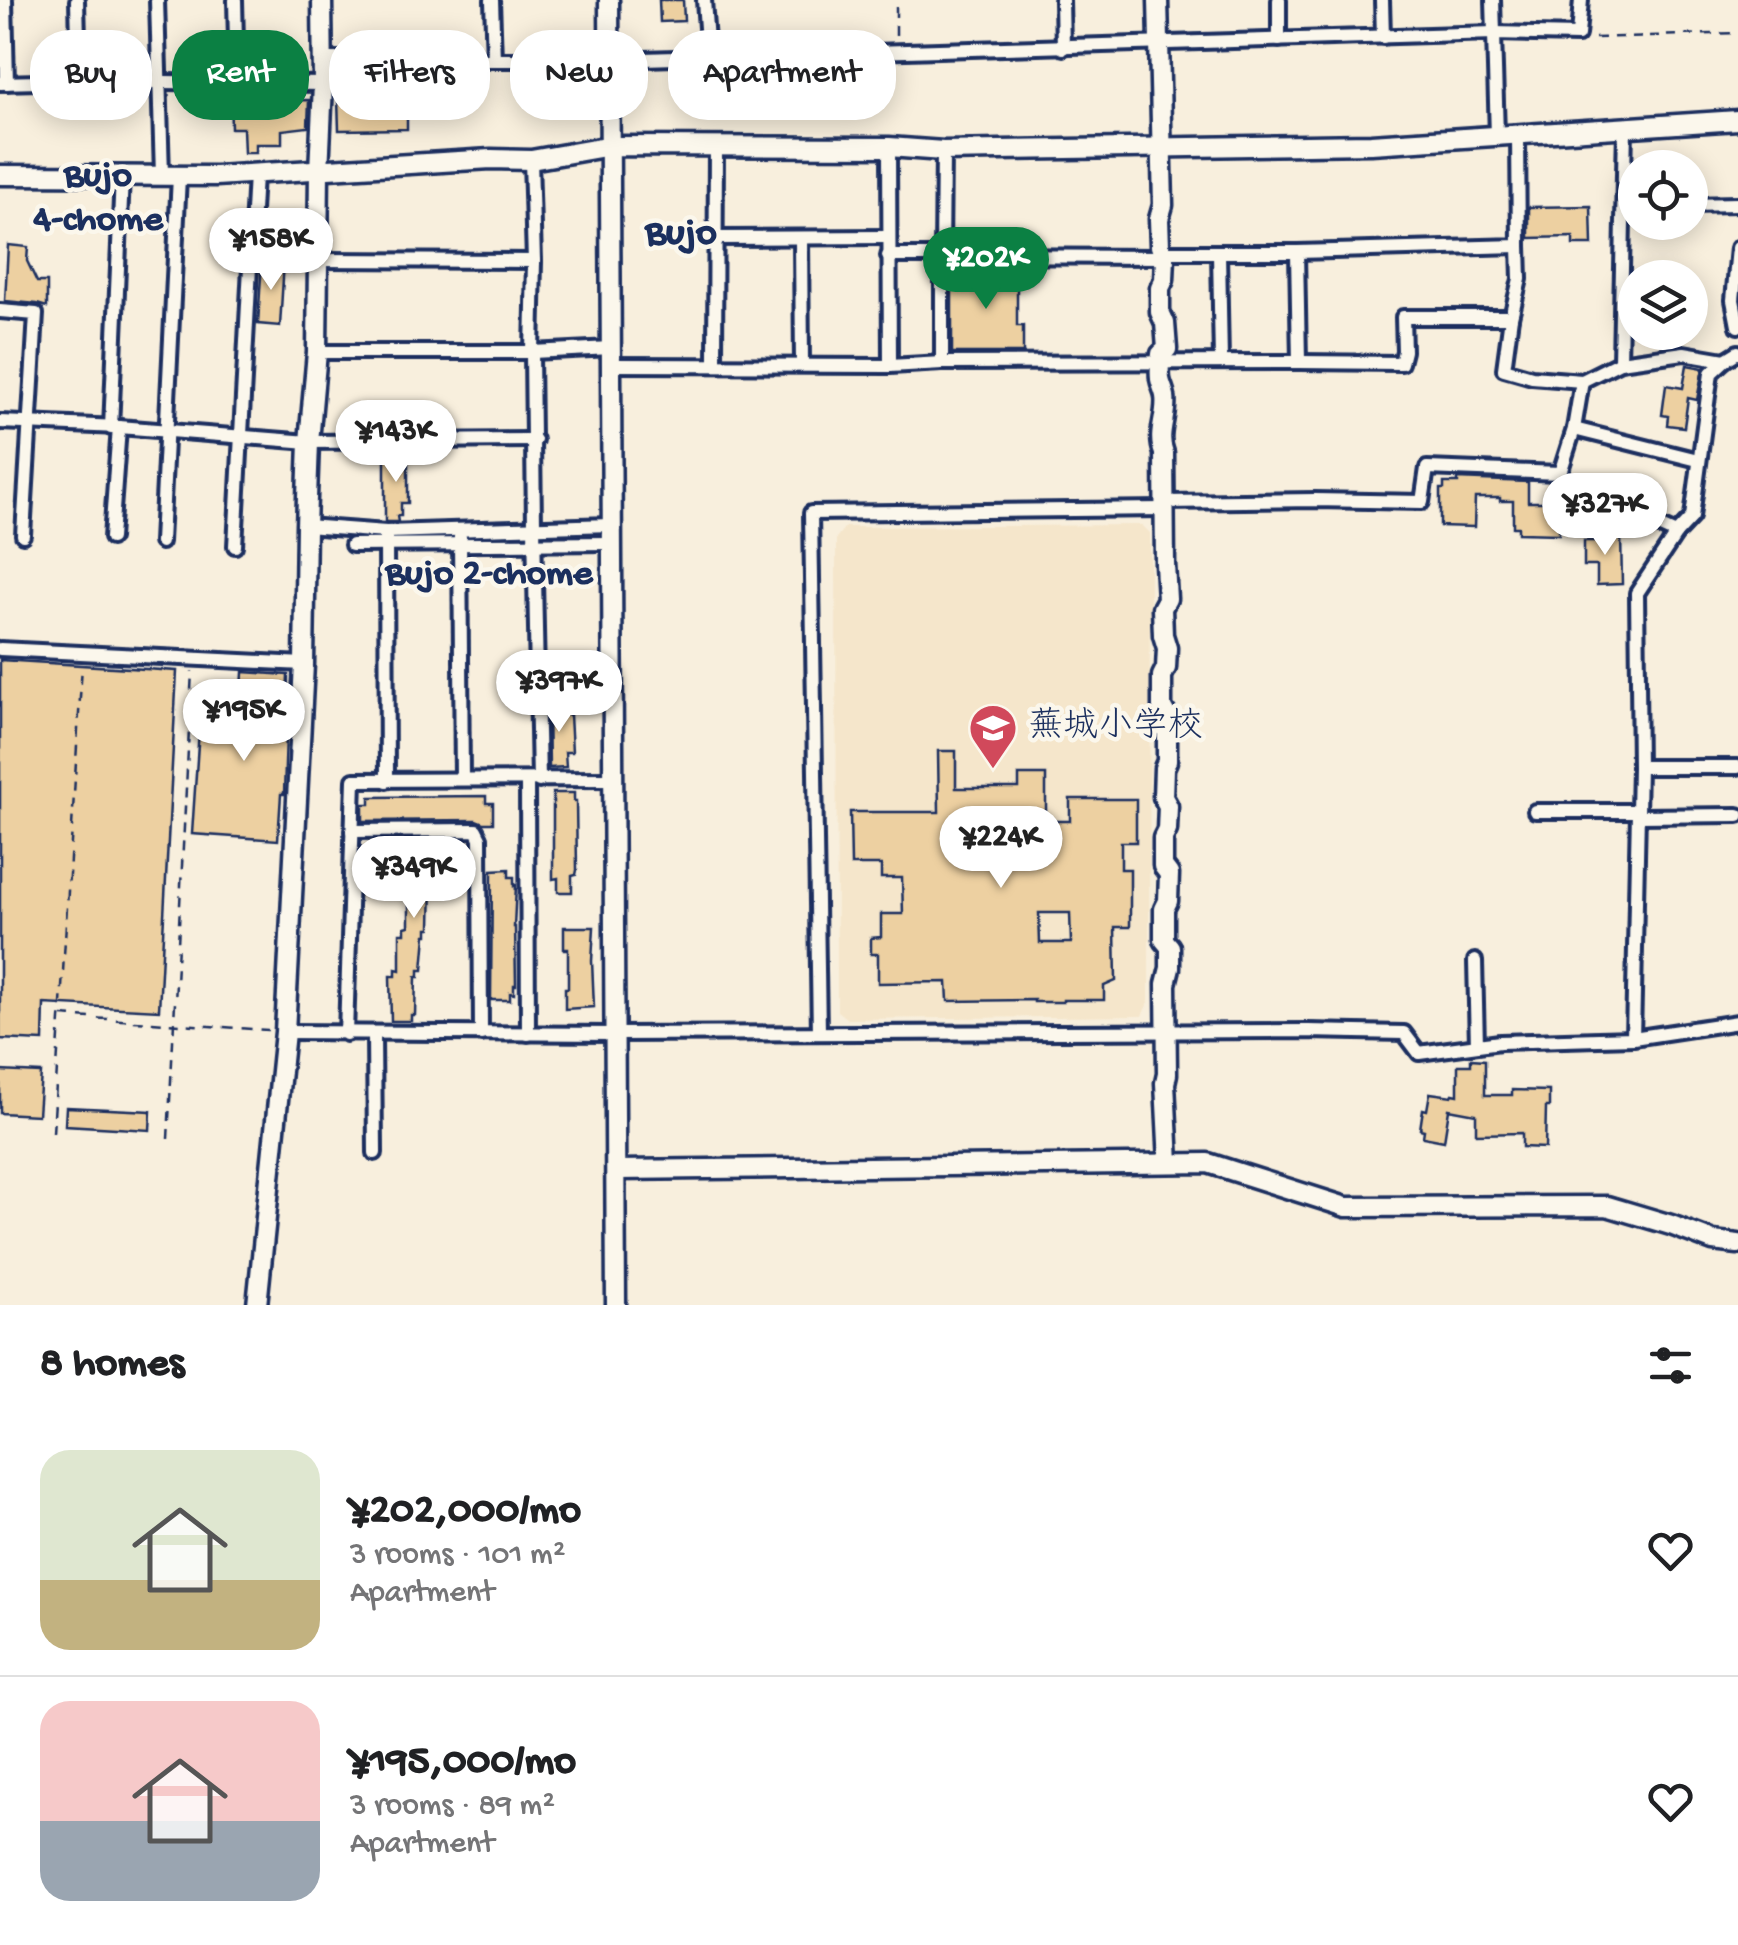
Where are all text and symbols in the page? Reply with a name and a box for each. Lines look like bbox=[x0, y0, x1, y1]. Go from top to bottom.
chip: Buy bbox=[30, 30, 152, 120]
chip: Rent bbox=[172, 30, 309, 120]
chip: Filters bbox=[329, 30, 490, 120]
chip: New bbox=[510, 30, 648, 120]
chip: Apartment bbox=[668, 30, 896, 120]
map controls bbox=[1618, 150, 1708, 350]
button: locate bbox=[1618, 150, 1708, 240]
district label: Bujo 4-chome bbox=[32, 155, 164, 243]
pin: ¥158K bbox=[201, 208, 341, 293]
district label: Bujo bbox=[643, 211, 717, 258]
text: ¥158K bbox=[231, 221, 311, 259]
pin: ¥202K bbox=[916, 227, 1056, 312]
text: ¥202K bbox=[945, 240, 1027, 278]
button: layers bbox=[1618, 260, 1708, 350]
pin: ¥143K bbox=[326, 400, 466, 485]
text: ¥143K bbox=[357, 413, 435, 451]
pin: ¥327K bbox=[1535, 473, 1675, 558]
text: ¥327K bbox=[1564, 486, 1646, 524]
district label: Bujo 2-chome bbox=[383, 553, 594, 597]
pin: ¥397K bbox=[489, 650, 629, 735]
text: ¥397K bbox=[518, 663, 600, 701]
pin: ¥195K bbox=[174, 679, 314, 764]
text: ¥195K bbox=[205, 692, 283, 730]
school or university icon: 蕪城小学校 bbox=[967, 702, 1019, 770]
place label: 蕪城小学校 bbox=[1028, 706, 1203, 749]
pin: ¥224K bbox=[931, 806, 1071, 891]
text: ¥224K bbox=[962, 819, 1040, 857]
pin: ¥349K bbox=[344, 836, 484, 921]
text: ¥349K bbox=[374, 849, 454, 887]
icon: filters bbox=[1643, 1338, 1698, 1393]
text: 8 homes bbox=[40, 1341, 184, 1390]
text: ¥202,000/mo bbox=[350, 1488, 581, 1537]
icon: home bbox=[120, 1490, 240, 1610]
icon: heart bbox=[1643, 1523, 1698, 1578]
text: 3 rooms · 101 m² bbox=[350, 1537, 565, 1575]
text: Apartment bbox=[350, 1575, 494, 1613]
text: ¥195,000/mo bbox=[350, 1739, 576, 1788]
icon: home bbox=[120, 1741, 240, 1861]
icon: heart bbox=[1643, 1774, 1698, 1829]
text: 3 rooms · 89 m² bbox=[350, 1788, 555, 1826]
text: Apartment bbox=[350, 1826, 494, 1864]

